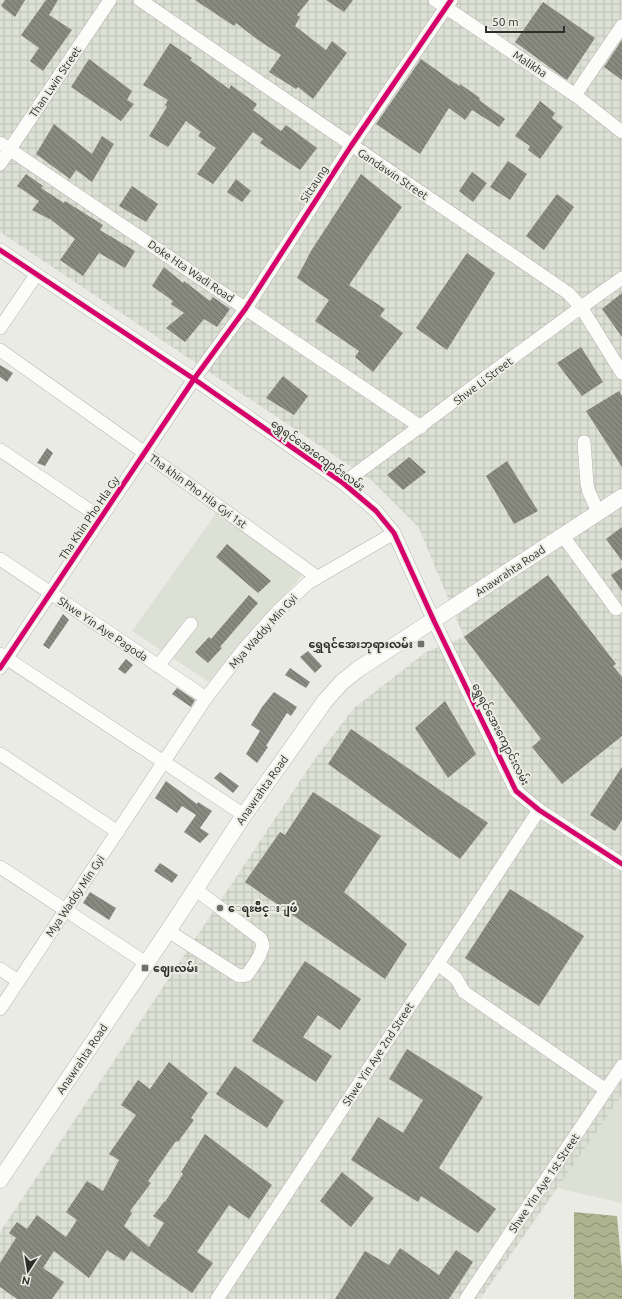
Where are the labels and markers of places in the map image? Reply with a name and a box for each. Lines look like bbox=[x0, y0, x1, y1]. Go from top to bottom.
place label: ရွှေရင်အေးဘုရားလမ်း bbox=[308, 637, 413, 654]
marker: ရွှေရင်အေးဘုရားလမ်း bbox=[416, 639, 426, 649]
place label: ေရႊဗ်ိဳင္းျဖဴ bbox=[228, 901, 298, 917]
marker: ေရႊဗ်ိဳင္းျဖဴ bbox=[215, 903, 225, 913]
place label: ဈေးလမ်း bbox=[153, 961, 198, 977]
marker: ဈေးလမ်း bbox=[140, 963, 150, 973]

